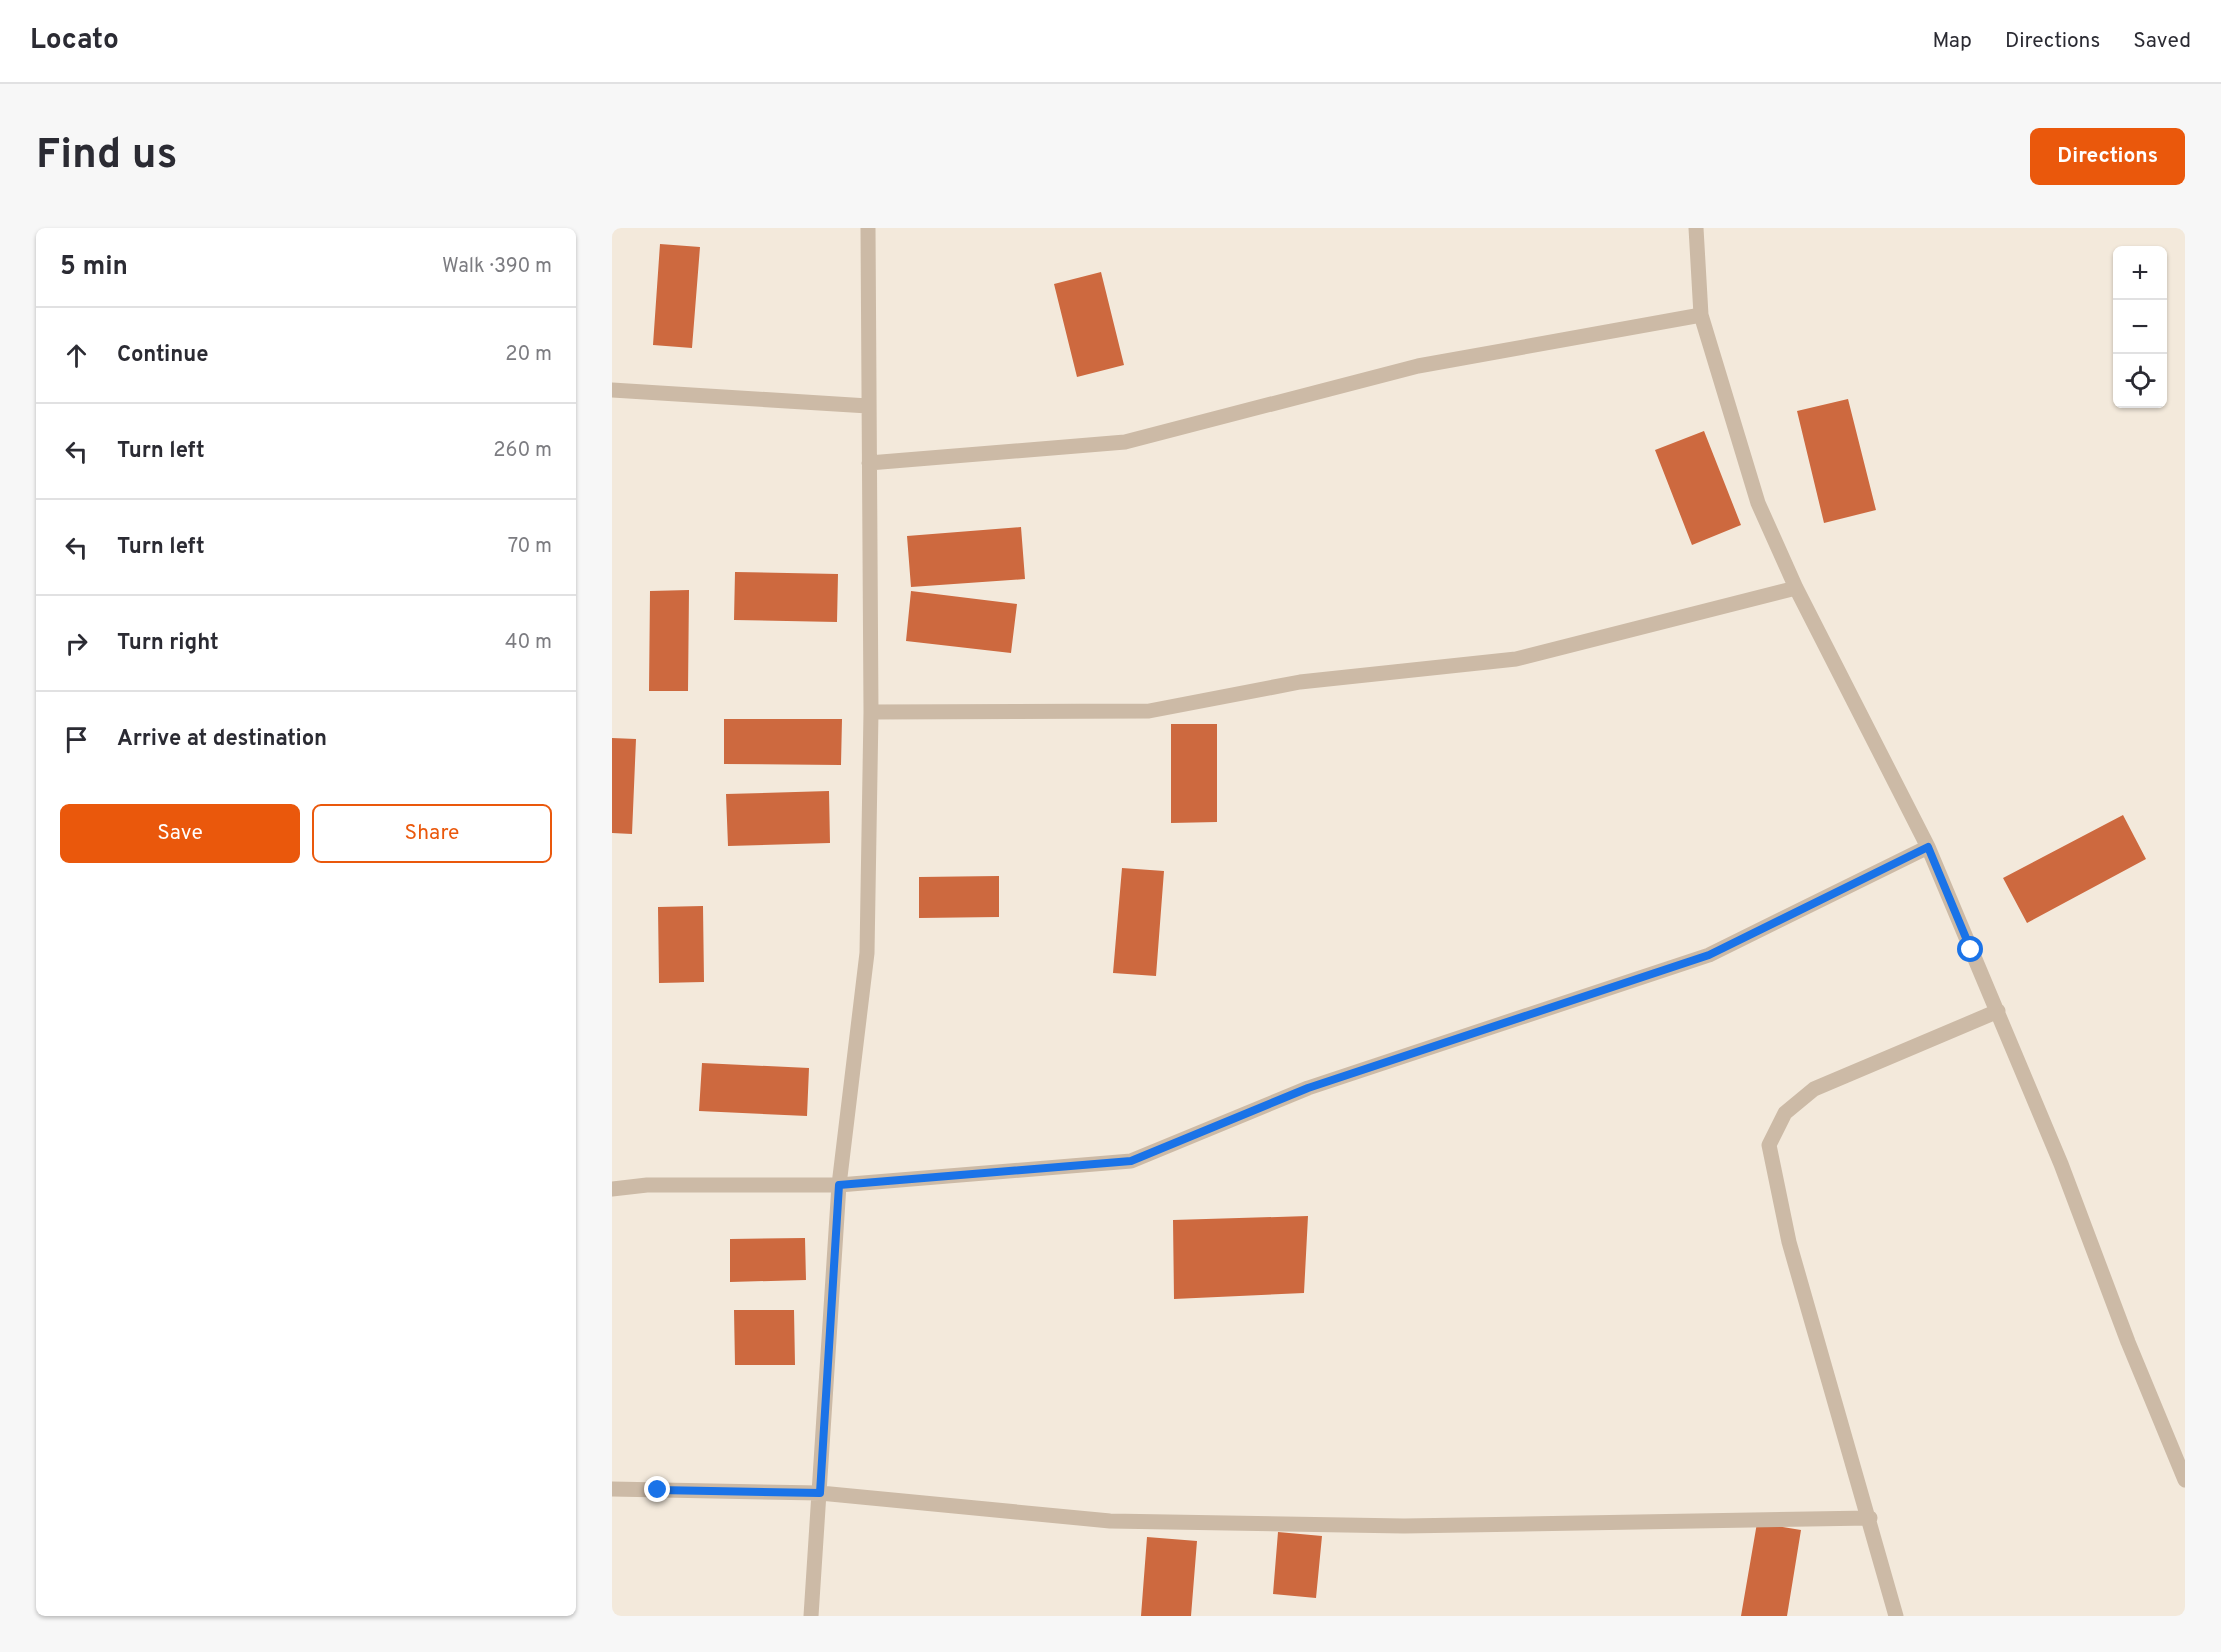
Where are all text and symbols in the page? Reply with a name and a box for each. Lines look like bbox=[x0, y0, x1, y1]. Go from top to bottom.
text: Locato bbox=[30, 23, 119, 59]
text: Map bbox=[1932, 28, 1972, 55]
text: Directions bbox=[2005, 28, 2100, 55]
text: Saved bbox=[2133, 28, 2191, 55]
button: Directions bbox=[2030, 128, 2185, 185]
text: Find us bbox=[36, 130, 177, 183]
map controls bbox=[2113, 246, 2167, 408]
button: + bbox=[2113, 246, 2167, 300]
text: 5 min bbox=[60, 251, 128, 284]
text: Walk · 390 m bbox=[442, 254, 552, 280]
button: − bbox=[2113, 300, 2167, 354]
icon: ahead bbox=[60, 339, 93, 372]
text: Continue bbox=[117, 342, 208, 369]
text: 20 m bbox=[505, 342, 552, 368]
button: locate bbox=[2113, 354, 2167, 408]
icon: left bbox=[60, 435, 93, 468]
text: Turn left bbox=[117, 438, 205, 465]
text: 260 m bbox=[493, 438, 552, 464]
icon: left bbox=[60, 531, 93, 564]
text: Turn left bbox=[117, 534, 205, 561]
text: 70 m bbox=[508, 534, 552, 560]
icon: right bbox=[60, 627, 93, 660]
text: Turn right bbox=[117, 630, 219, 657]
text: 40 m bbox=[505, 630, 552, 656]
icon: arrive bbox=[60, 723, 93, 756]
text: Arrive at destination bbox=[117, 726, 327, 753]
button: Save bbox=[60, 804, 300, 863]
button: Share bbox=[312, 804, 552, 863]
route start bbox=[1957, 936, 1983, 962]
route end bbox=[644, 1476, 670, 1502]

